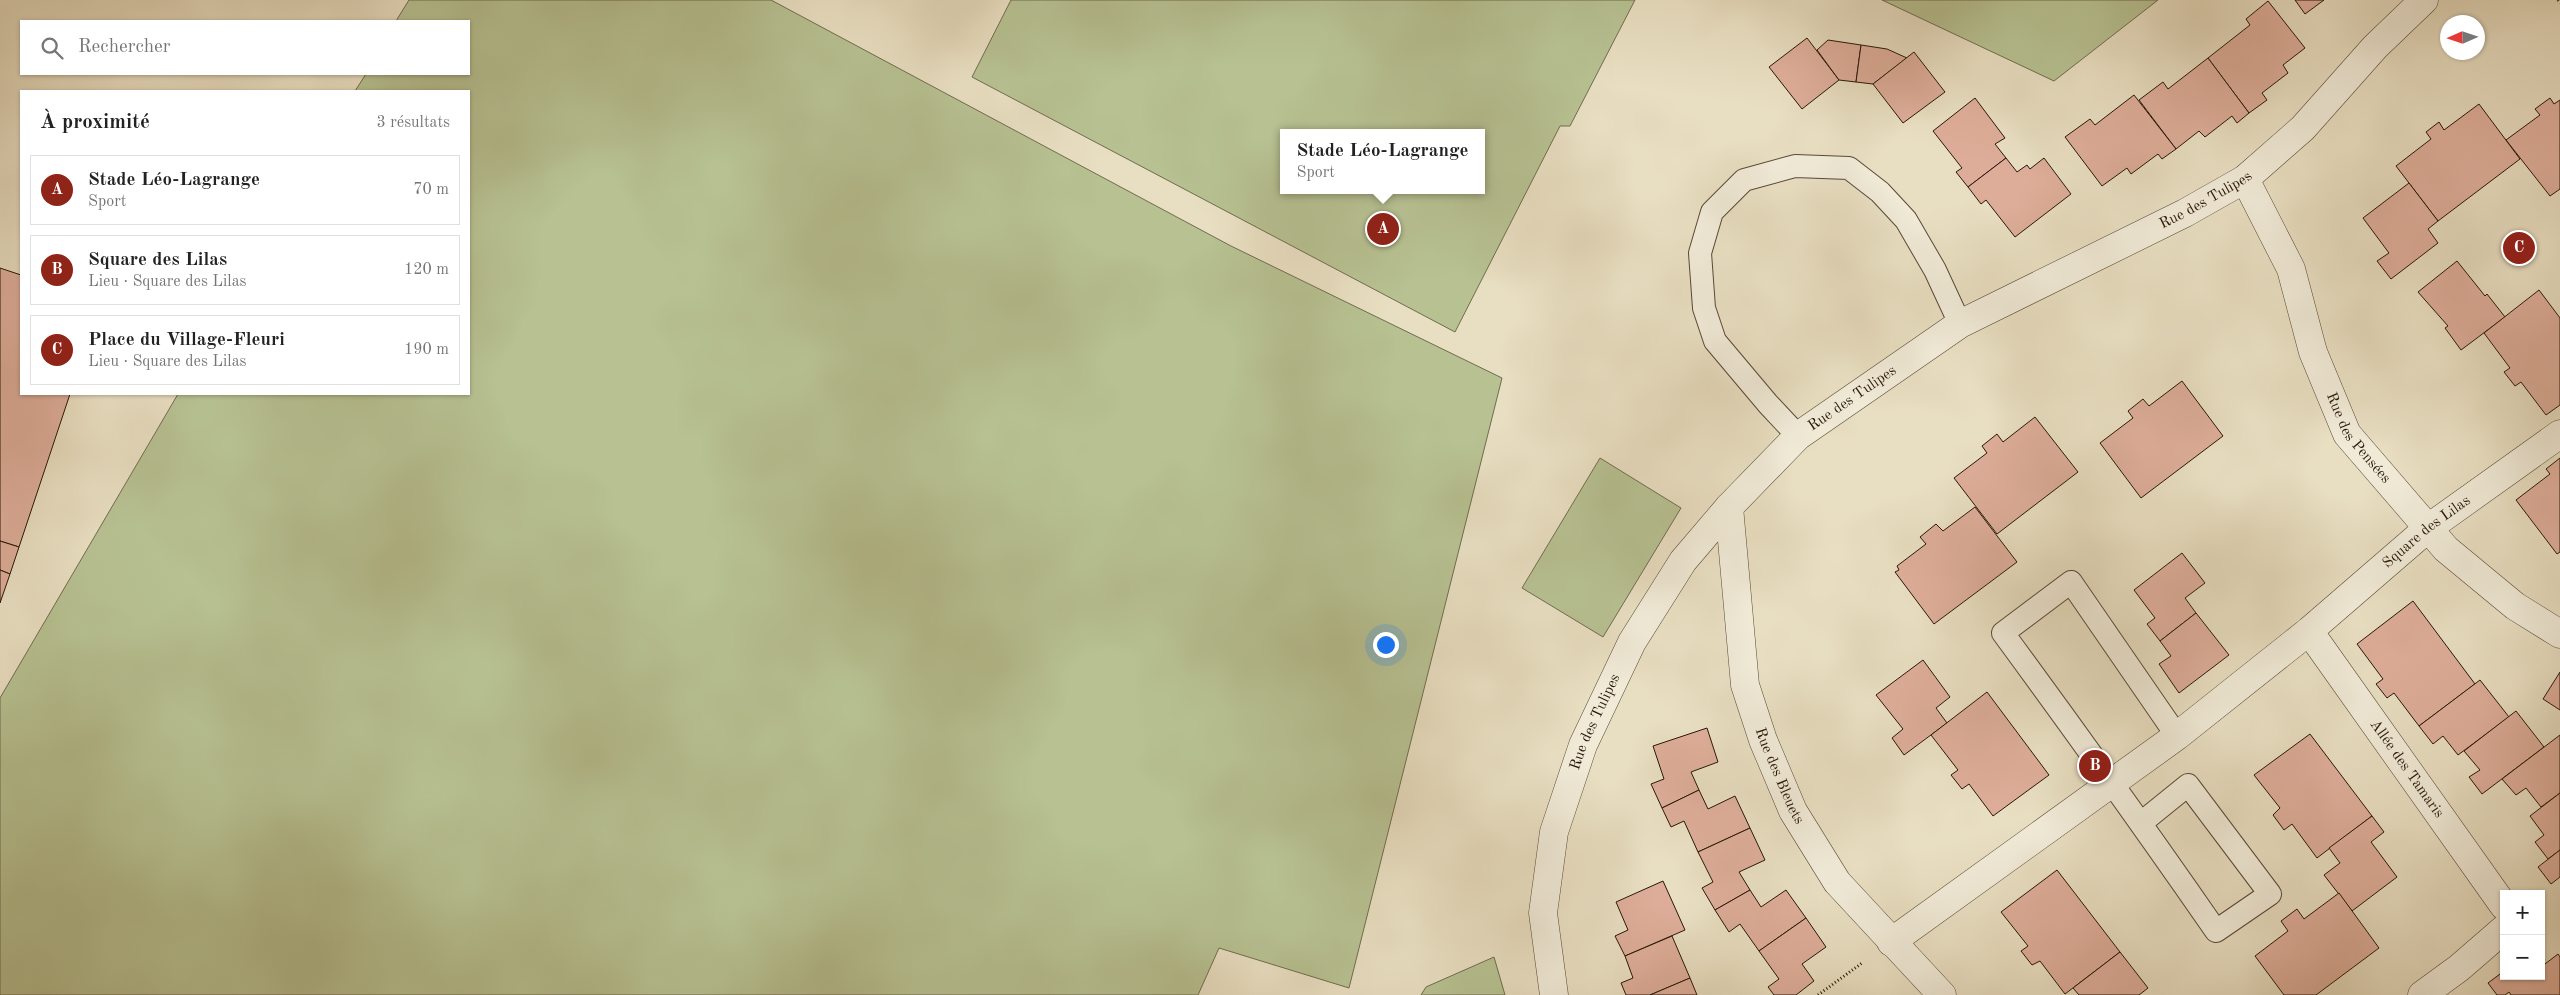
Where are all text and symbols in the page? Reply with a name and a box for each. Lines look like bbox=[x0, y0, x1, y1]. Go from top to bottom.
north arrow bbox=[2440, 15, 2485, 60]
search box bbox=[20, 20, 470, 75]
icon: search bbox=[38, 34, 66, 62]
text: Rechercher bbox=[78, 38, 171, 57]
text: À proximité bbox=[40, 112, 150, 133]
text: 3 résultats bbox=[376, 115, 450, 131]
popup bbox=[1280, 129, 1485, 194]
text: Stade Léo-Lagrange bbox=[1296, 142, 1469, 161]
text: Sport bbox=[1296, 165, 1335, 181]
street label: Rue des Tulipes bbox=[2157, 169, 2255, 232]
text: Stade Léo-Lagrange bbox=[88, 171, 260, 190]
text: A bbox=[51, 182, 63, 198]
text: 70 m bbox=[413, 182, 449, 198]
text: Sport bbox=[88, 194, 126, 210]
pin: A bbox=[1367, 210, 1399, 248]
pin: C bbox=[2503, 229, 2535, 267]
text: Square des Lilas bbox=[88, 251, 227, 270]
text: B bbox=[51, 262, 63, 278]
text: 120 m bbox=[404, 262, 449, 278]
text: Lieu · Square des Lilas bbox=[88, 274, 247, 290]
text: Place du Village-Fleuri bbox=[88, 331, 285, 350]
text: C bbox=[52, 342, 62, 358]
text: 190 m bbox=[404, 342, 449, 358]
text: Lieu · Square des Lilas bbox=[88, 354, 247, 370]
street label: Rue des Tulipes bbox=[1806, 363, 1899, 434]
street label: Rue des Pensées bbox=[2323, 390, 2394, 486]
street label: Square des Lilas bbox=[2380, 493, 2473, 571]
your location bbox=[1373, 632, 1399, 658]
street label: Rue des Tulipes bbox=[1568, 672, 1623, 772]
street label: Allée des Tamaris bbox=[2367, 717, 2447, 821]
street label: Rue des Bleuets bbox=[1752, 726, 1807, 827]
pin: B bbox=[2079, 747, 2111, 785]
map controls bbox=[2500, 890, 2545, 980]
button: + bbox=[2500, 890, 2545, 935]
button: − bbox=[2500, 935, 2545, 980]

